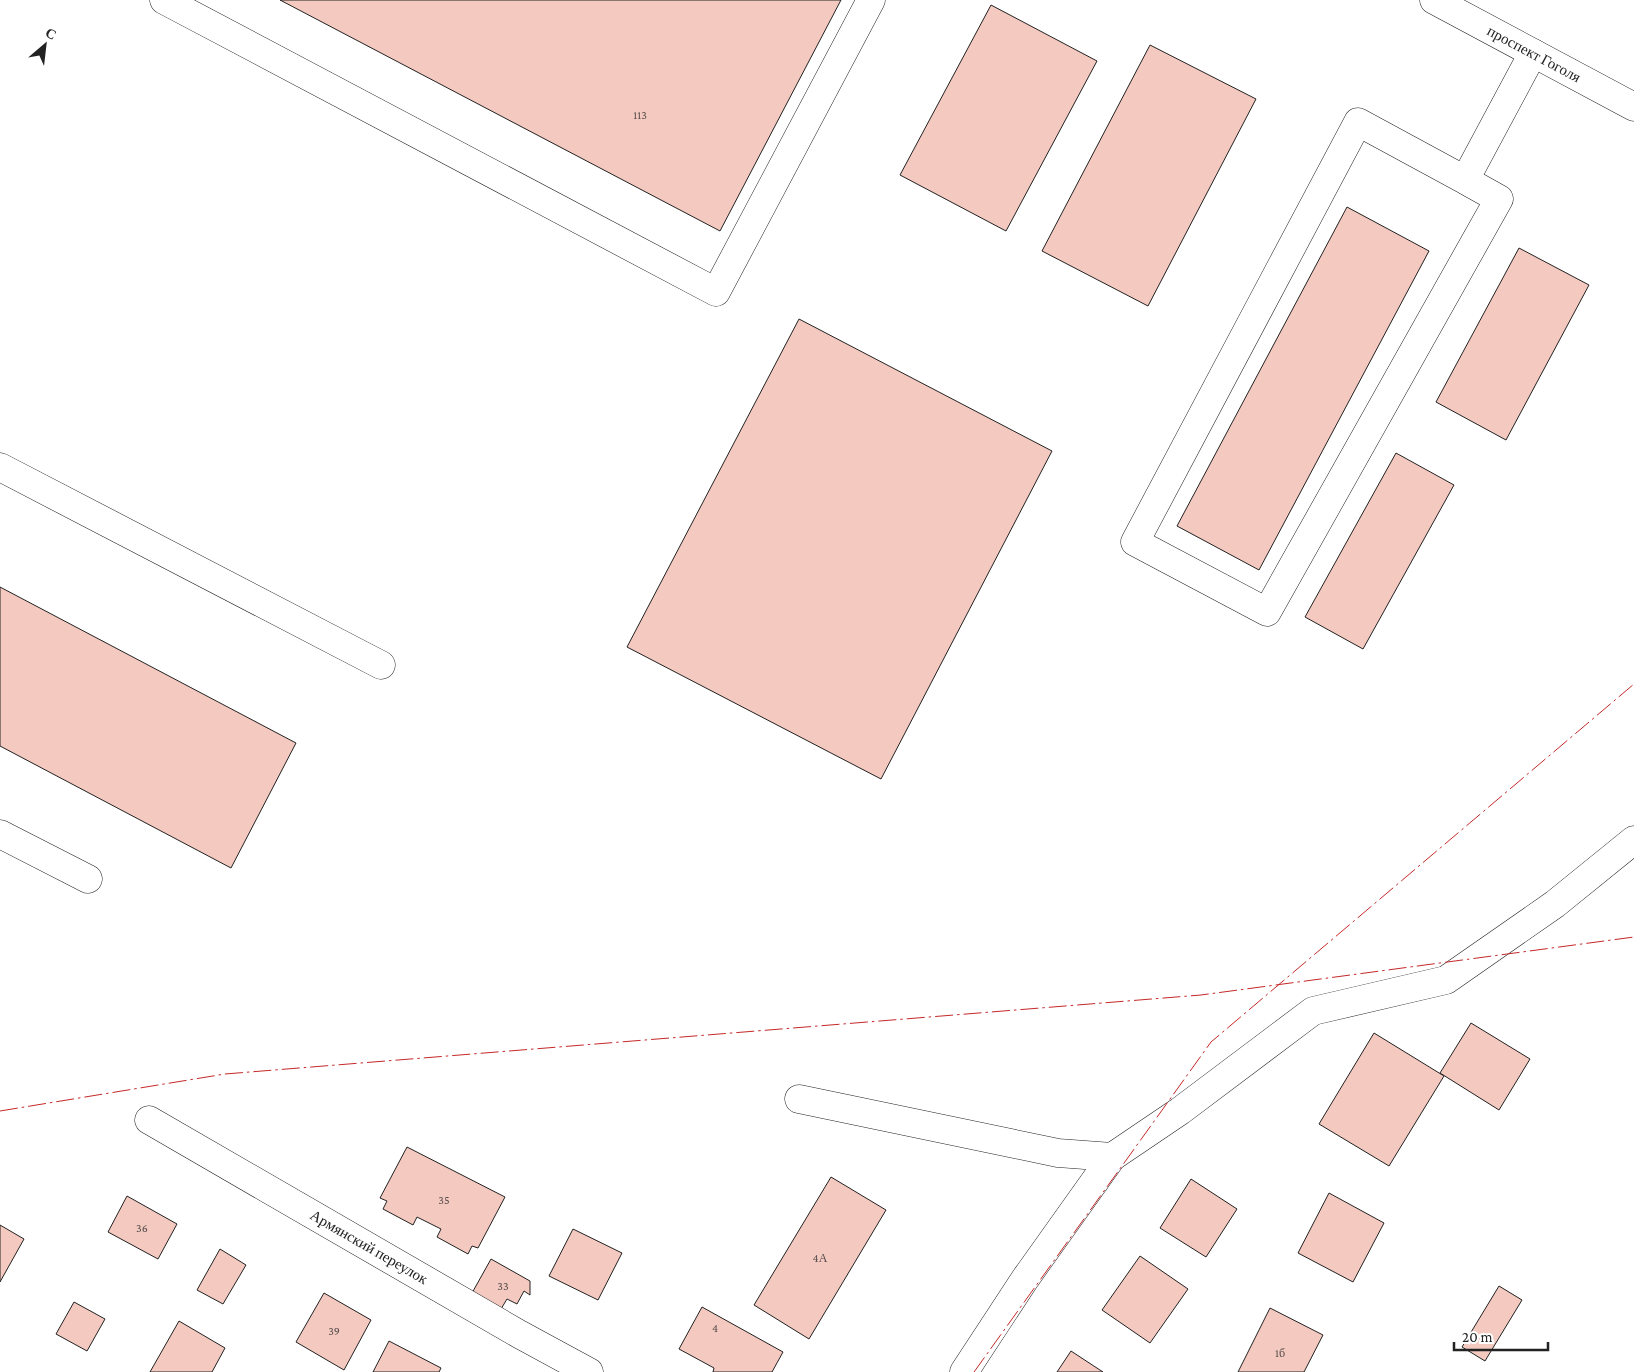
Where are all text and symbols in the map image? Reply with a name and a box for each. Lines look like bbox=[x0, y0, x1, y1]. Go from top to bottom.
north arrow bbox=[20, 20, 70, 70]
street label: проспект Гоголя bbox=[1485, 23, 1584, 85]
text: С bbox=[43, 24, 59, 43]
house number: 113 bbox=[633, 108, 647, 122]
house number: 35 bbox=[438, 1193, 450, 1207]
street label: Армянский переулок bbox=[307, 1207, 431, 1288]
house number: 36 bbox=[136, 1221, 148, 1235]
house number: 4А bbox=[813, 1251, 828, 1265]
house number: 33 bbox=[497, 1279, 509, 1293]
scale bar bbox=[1454, 1320, 1548, 1352]
house number: 4 bbox=[712, 1321, 718, 1335]
house number: 39 bbox=[328, 1324, 340, 1338]
text: 20 m bbox=[1462, 1329, 1493, 1345]
house number: 1б bbox=[1275, 1346, 1285, 1360]

